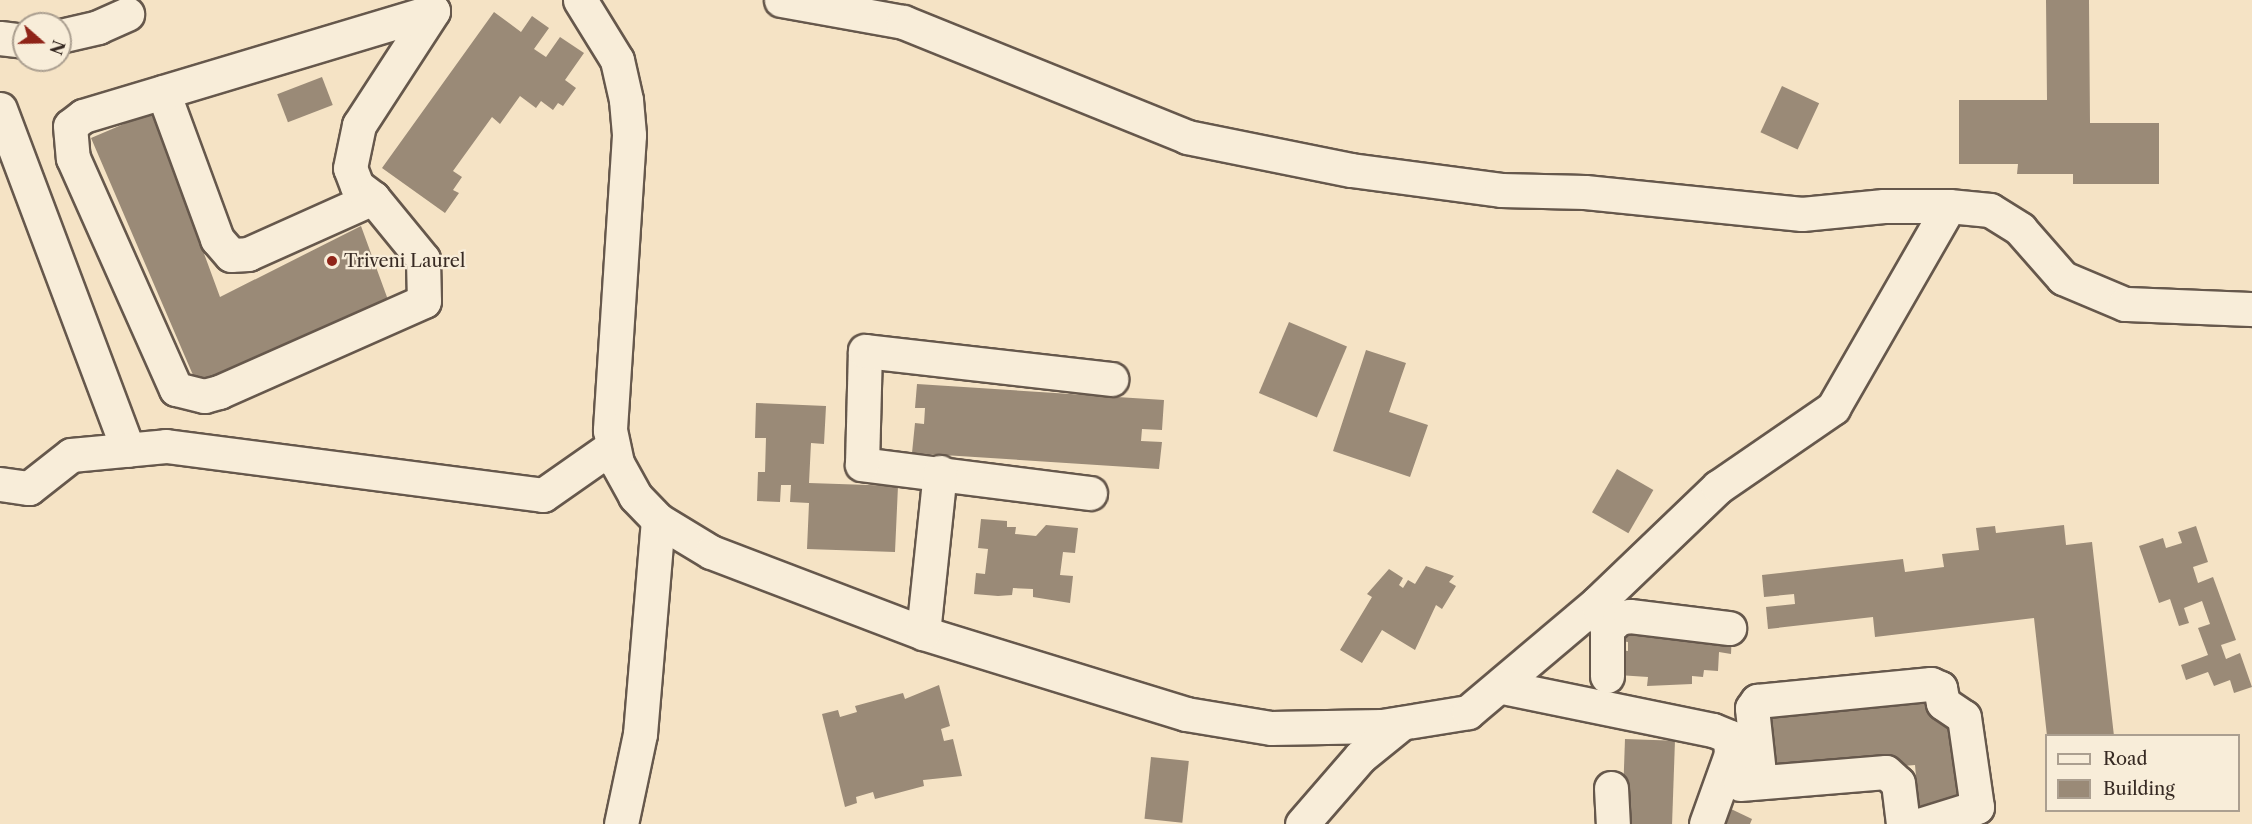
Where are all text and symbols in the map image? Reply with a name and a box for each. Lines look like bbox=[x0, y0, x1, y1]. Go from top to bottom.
north arrow bbox=[12, 12, 72, 72]
text: N bbox=[45, 38, 69, 57]
place label: Triveni Laurel bbox=[344, 250, 465, 272]
marker: Triveni Laurel bbox=[325, 254, 339, 268]
legend bbox=[2045, 734, 2240, 812]
text: Road bbox=[2103, 748, 2148, 770]
text: Building bbox=[2103, 778, 2175, 800]

